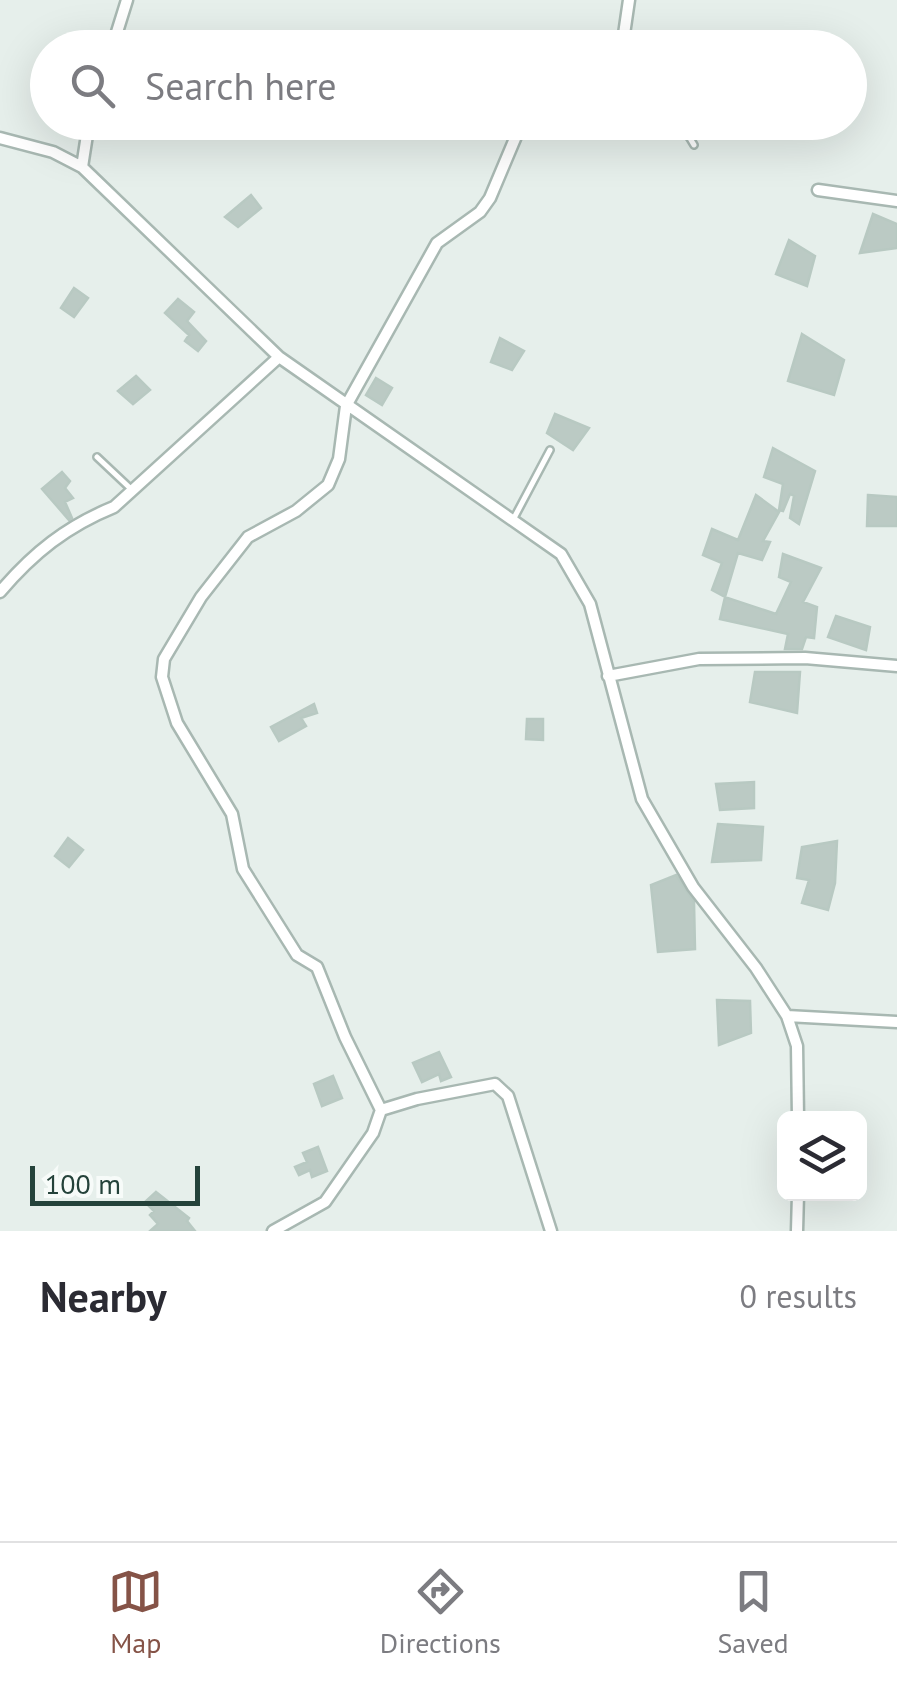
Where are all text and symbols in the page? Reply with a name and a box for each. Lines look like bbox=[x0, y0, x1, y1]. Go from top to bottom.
search box bbox=[30, 30, 867, 140]
icon: search bbox=[65, 58, 120, 113]
text: Search here bbox=[145, 61, 337, 110]
map controls bbox=[777, 1111, 867, 1201]
button: layers bbox=[777, 1111, 867, 1201]
scale bar bbox=[30, 1161, 200, 1206]
text: 100 m bbox=[45, 1165, 121, 1202]
text: Nearby bbox=[40, 1269, 167, 1324]
text: 0 results bbox=[739, 1275, 857, 1317]
tab: Map bbox=[108, 1564, 163, 1661]
tab: Directions bbox=[380, 1564, 501, 1661]
tab: Saved bbox=[717, 1564, 789, 1661]

